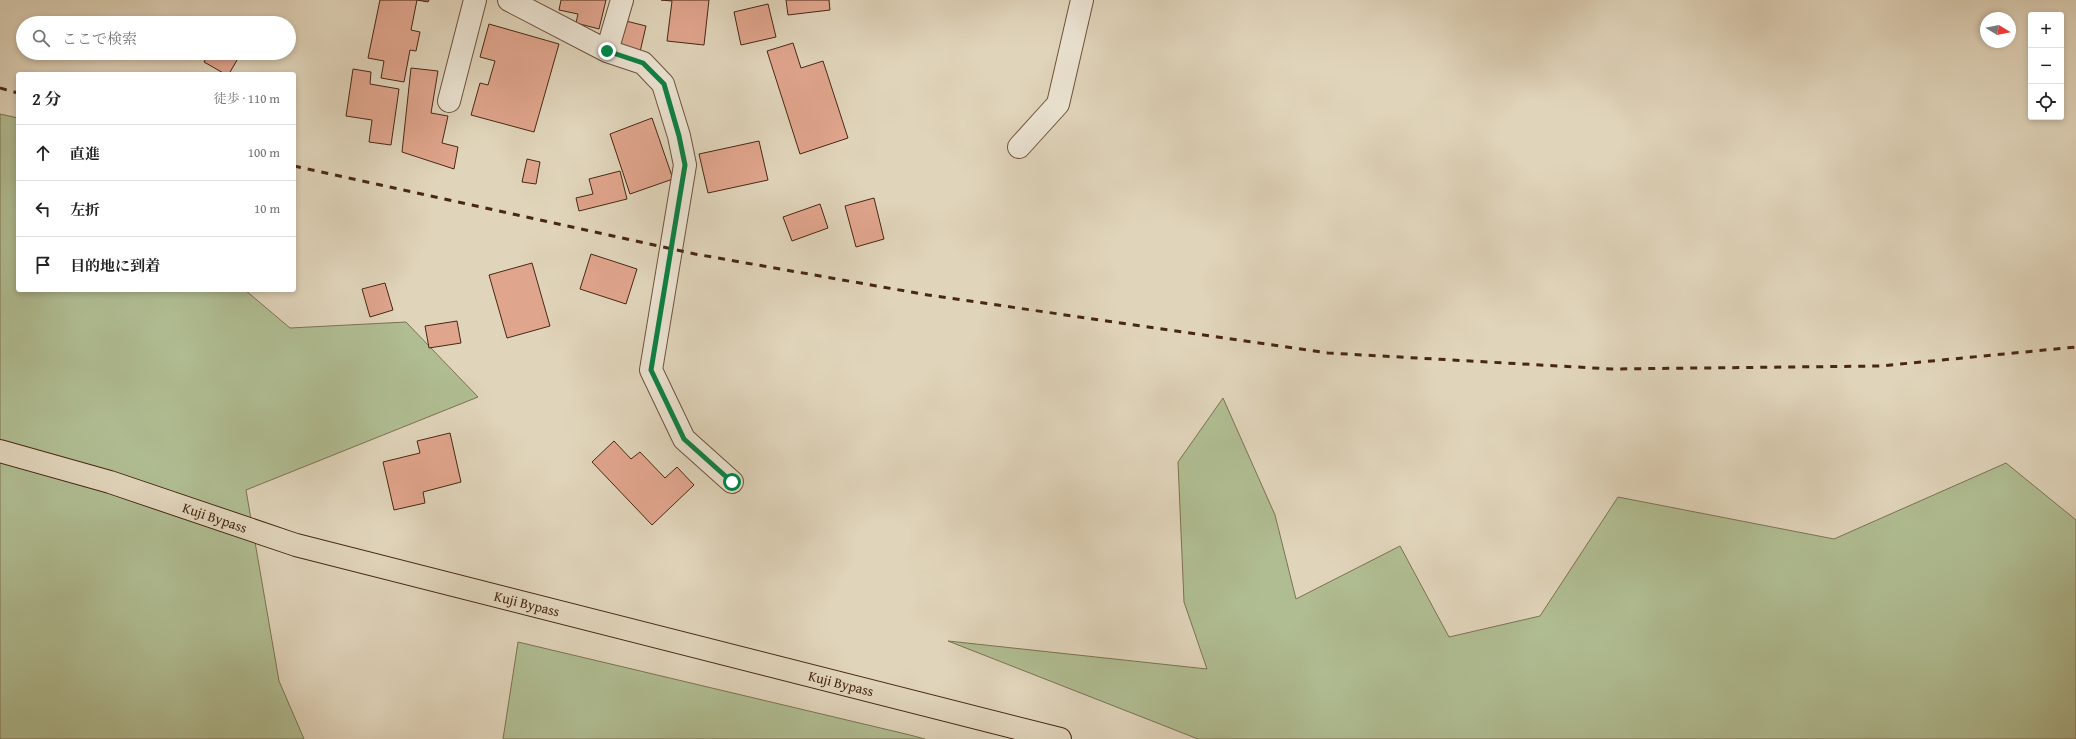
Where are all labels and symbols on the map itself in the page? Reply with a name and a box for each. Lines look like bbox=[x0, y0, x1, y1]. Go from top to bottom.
north arrow bbox=[1980, 12, 2016, 48]
route end bbox=[598, 42, 616, 60]
route start bbox=[723, 473, 741, 491]
street label: Kuji Bypass bbox=[180, 497, 250, 538]
street label: Kuji Bypass bbox=[492, 586, 562, 622]
street label: Kuji Bypass bbox=[806, 665, 876, 701]

